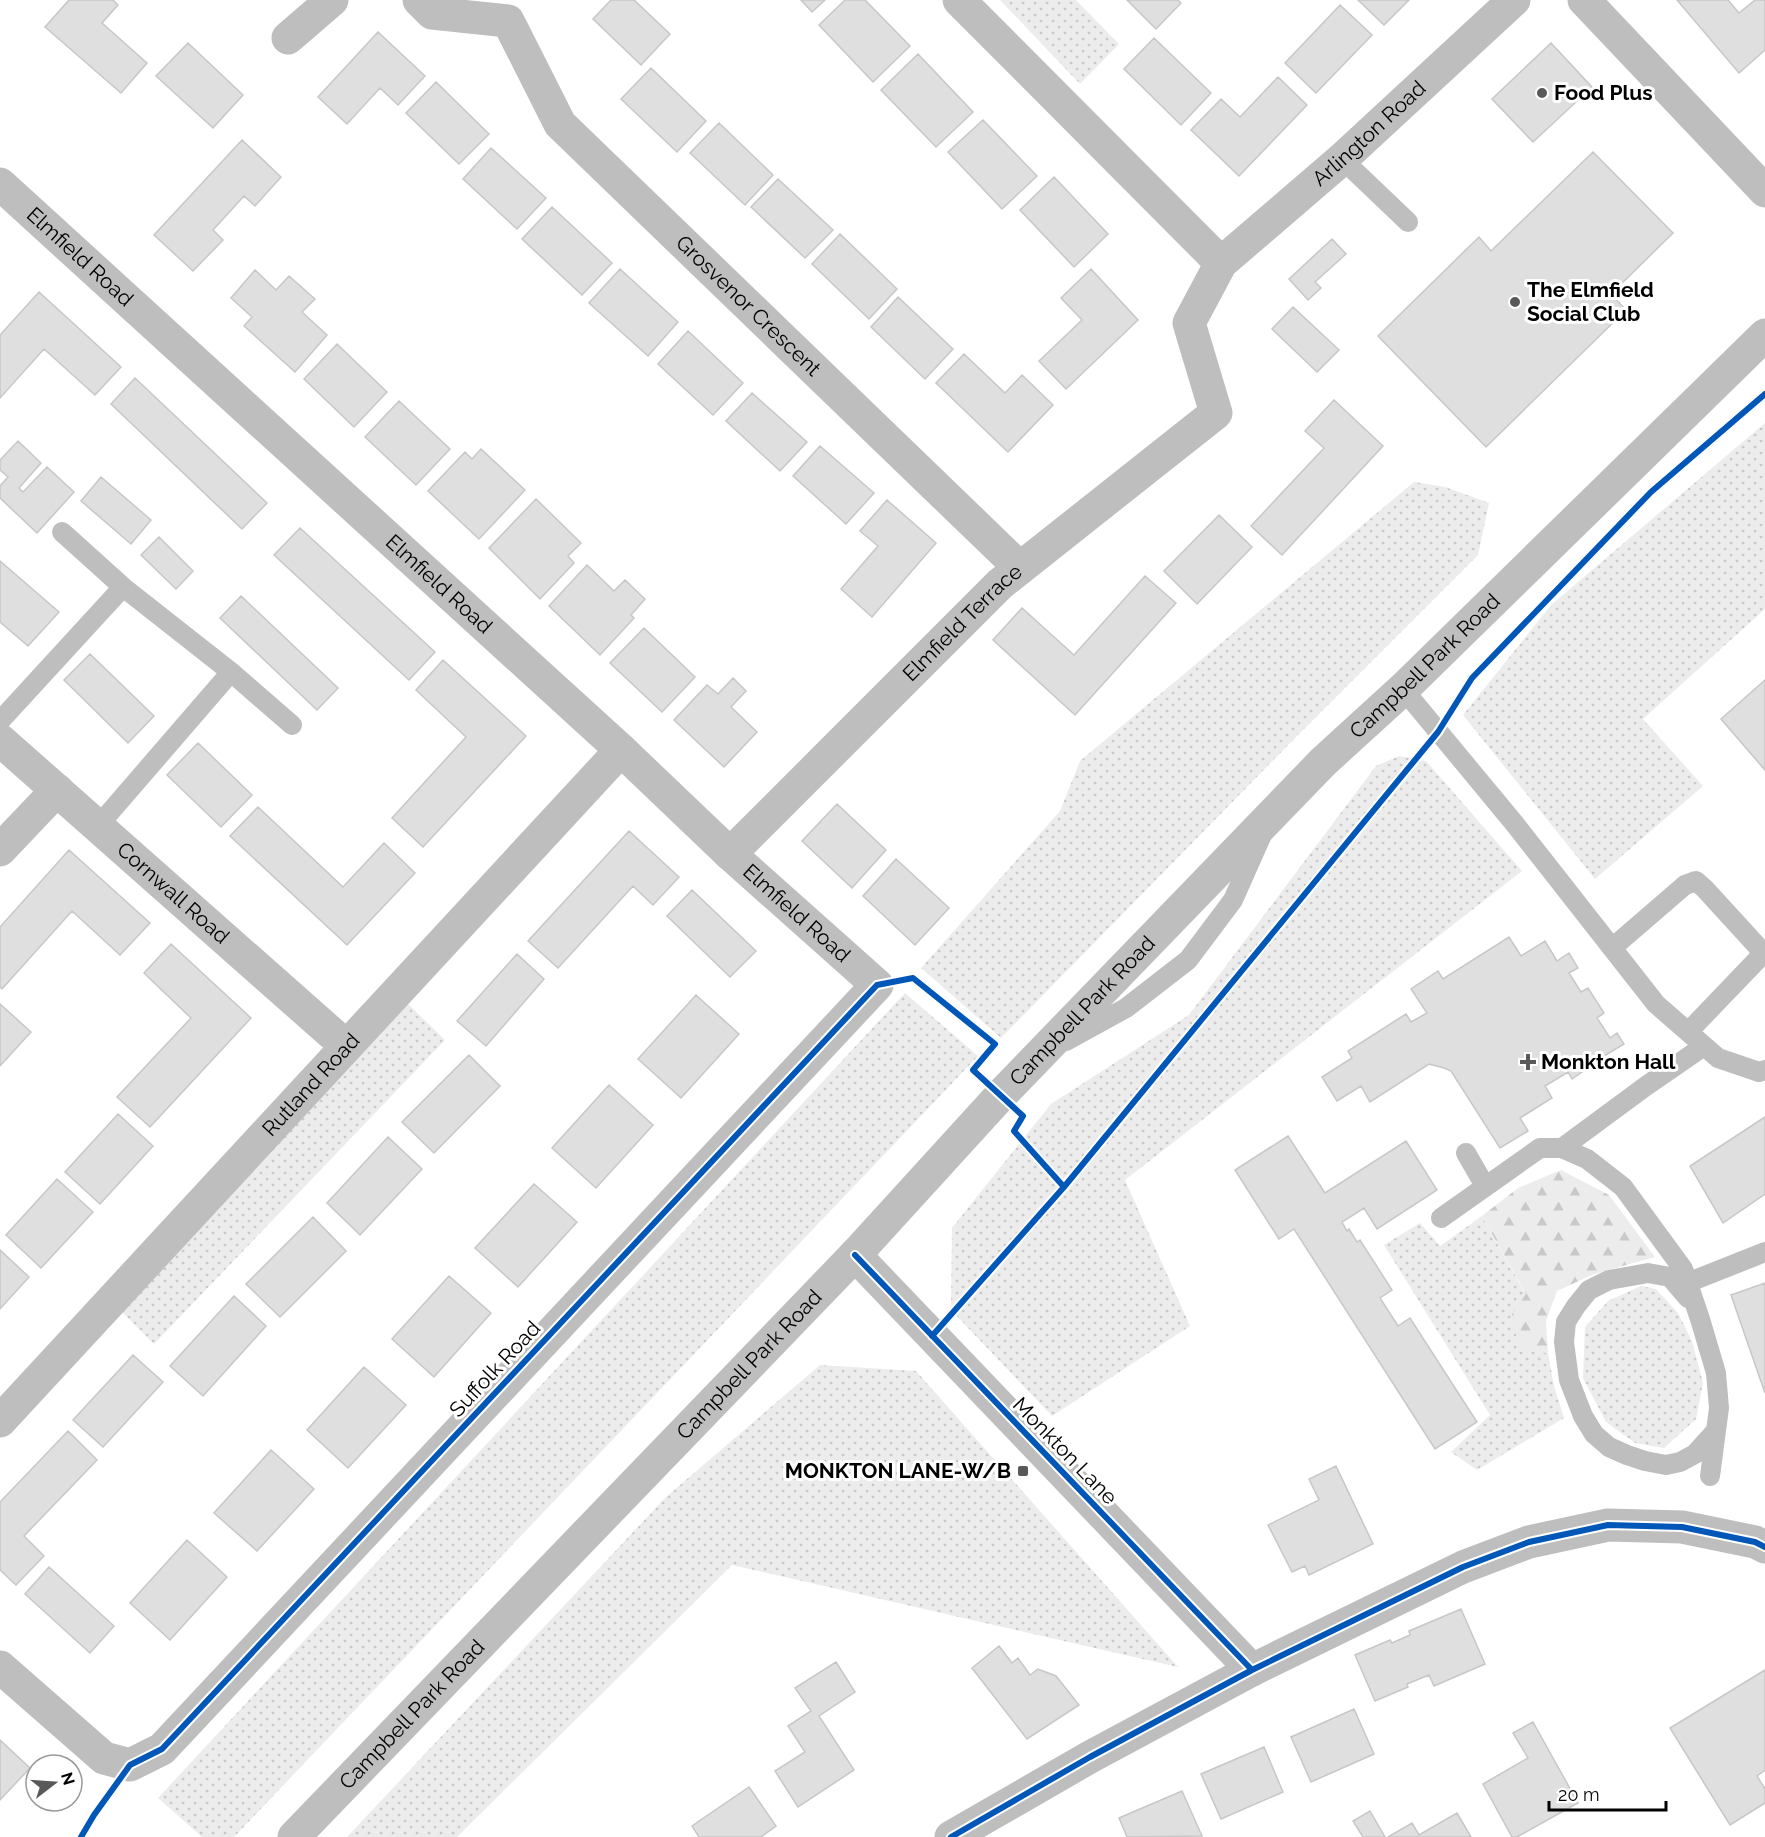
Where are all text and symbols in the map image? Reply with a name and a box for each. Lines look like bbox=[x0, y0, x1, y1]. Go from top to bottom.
street label: Arlington Road bbox=[1307, 75, 1430, 191]
place label: Food Plus bbox=[1554, 80, 1653, 105]
marker: Food Plus bbox=[1535, 86, 1549, 100]
street label: Elmfield Road bbox=[22, 202, 139, 311]
street label: Grosvenor Crescent bbox=[671, 230, 826, 381]
place label: The Elmfield Social Club bbox=[1527, 277, 1654, 326]
marker: The Elmfield Social Club bbox=[1508, 295, 1522, 309]
street label: Elmfield Road bbox=[381, 529, 498, 639]
street label: Elmfield Terrace bbox=[897, 559, 1027, 686]
street label: Campbell Park Road bbox=[1344, 588, 1505, 743]
street label: Cornwall Road bbox=[112, 837, 235, 949]
street label: Elmfield Road bbox=[738, 859, 856, 967]
street label: Campbell Park Road bbox=[1004, 931, 1160, 1090]
street label: Rutland Road bbox=[257, 1028, 364, 1141]
place label: Monkton Hall bbox=[1541, 1049, 1676, 1074]
marker: Monkton Hall bbox=[1519, 1053, 1537, 1071]
street label: Campbell Park Road bbox=[671, 1284, 827, 1444]
street label: Suffolk Road bbox=[444, 1315, 545, 1422]
street label: Monkton Lane bbox=[1008, 1392, 1123, 1509]
place label: MONKTON LANE-W/B bbox=[785, 1458, 1011, 1483]
marker: MONKTON LANE-W/B bbox=[1016, 1464, 1030, 1478]
street label: Campbell Park Road bbox=[334, 1634, 489, 1794]
north arrow bbox=[24, 1753, 84, 1813]
text: N bbox=[57, 1770, 79, 1787]
scale bar bbox=[1549, 1774, 1666, 1812]
text: 20 m bbox=[1558, 1784, 1600, 1805]

